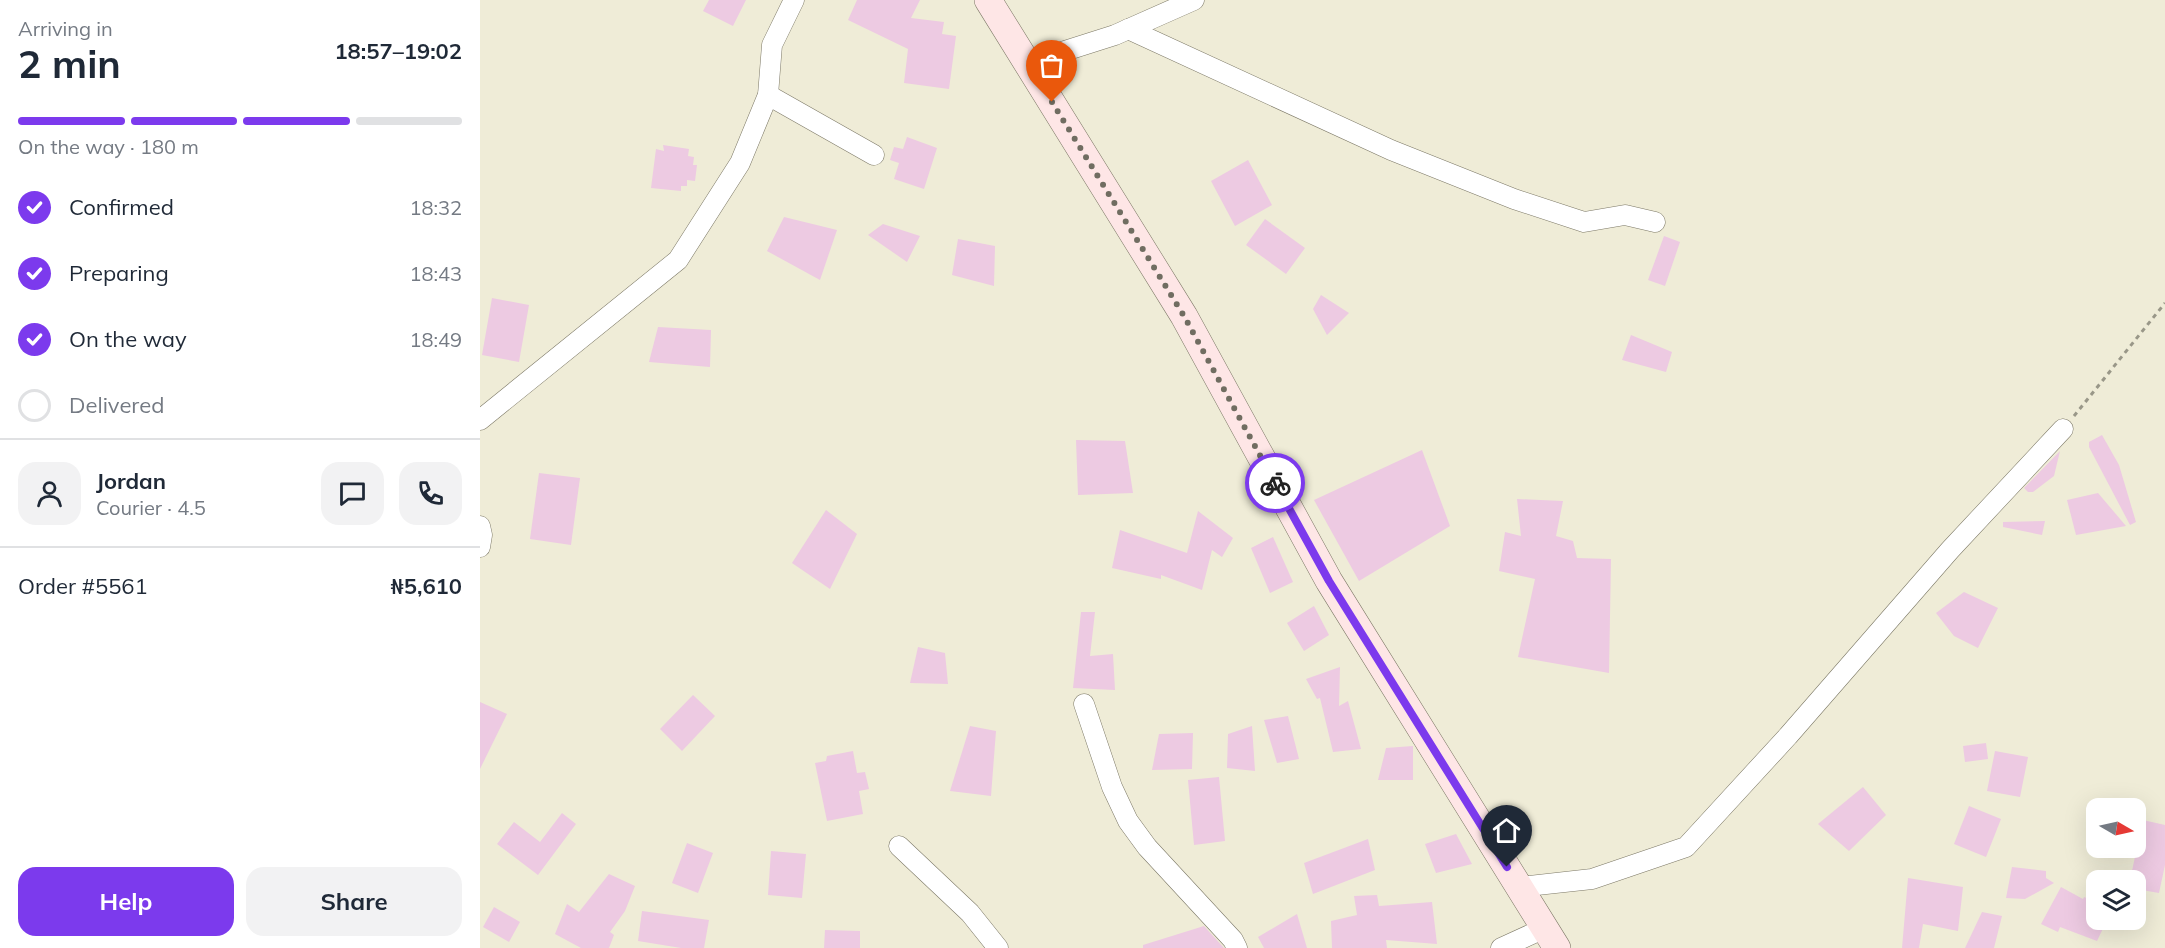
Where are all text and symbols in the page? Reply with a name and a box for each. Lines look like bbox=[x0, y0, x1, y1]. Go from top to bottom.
text: Arriving in bbox=[18, 16, 113, 41]
text: 18:57–19:02 bbox=[334, 37, 462, 65]
text: 2 min bbox=[18, 39, 121, 88]
pin bbox=[1026, 40, 1077, 102]
icon: bag bbox=[1035, 49, 1068, 82]
text: On the way · 180 m bbox=[18, 134, 199, 159]
icon: check bbox=[18, 191, 51, 224]
text: Confirmed bbox=[69, 193, 174, 221]
text: 18:32 bbox=[409, 195, 462, 220]
icon: check bbox=[18, 257, 51, 290]
text: Preparing bbox=[69, 259, 169, 287]
text: 18:43 bbox=[409, 261, 462, 286]
icon: check bbox=[18, 323, 51, 356]
text: On the way bbox=[69, 325, 187, 353]
text: 18:49 bbox=[409, 327, 462, 352]
text: Delivered bbox=[69, 391, 164, 419]
courier bbox=[1245, 453, 1305, 513]
button: person bbox=[18, 462, 81, 525]
button: chat bbox=[321, 462, 384, 525]
button: phone bbox=[399, 462, 462, 525]
text: Jordan bbox=[96, 467, 166, 495]
icon: bike bbox=[1259, 467, 1292, 500]
text: Courier · 4.5 bbox=[96, 495, 206, 520]
text: Order #5561 bbox=[18, 572, 148, 600]
text: ₦5,610 bbox=[391, 572, 462, 600]
north arrow bbox=[2086, 798, 2146, 858]
map controls bbox=[2086, 798, 2146, 930]
pin bbox=[1481, 805, 1532, 867]
icon: home bbox=[1490, 814, 1523, 847]
button: Help bbox=[18, 867, 234, 936]
button: Share bbox=[246, 867, 462, 936]
button: layers bbox=[2086, 870, 2146, 930]

